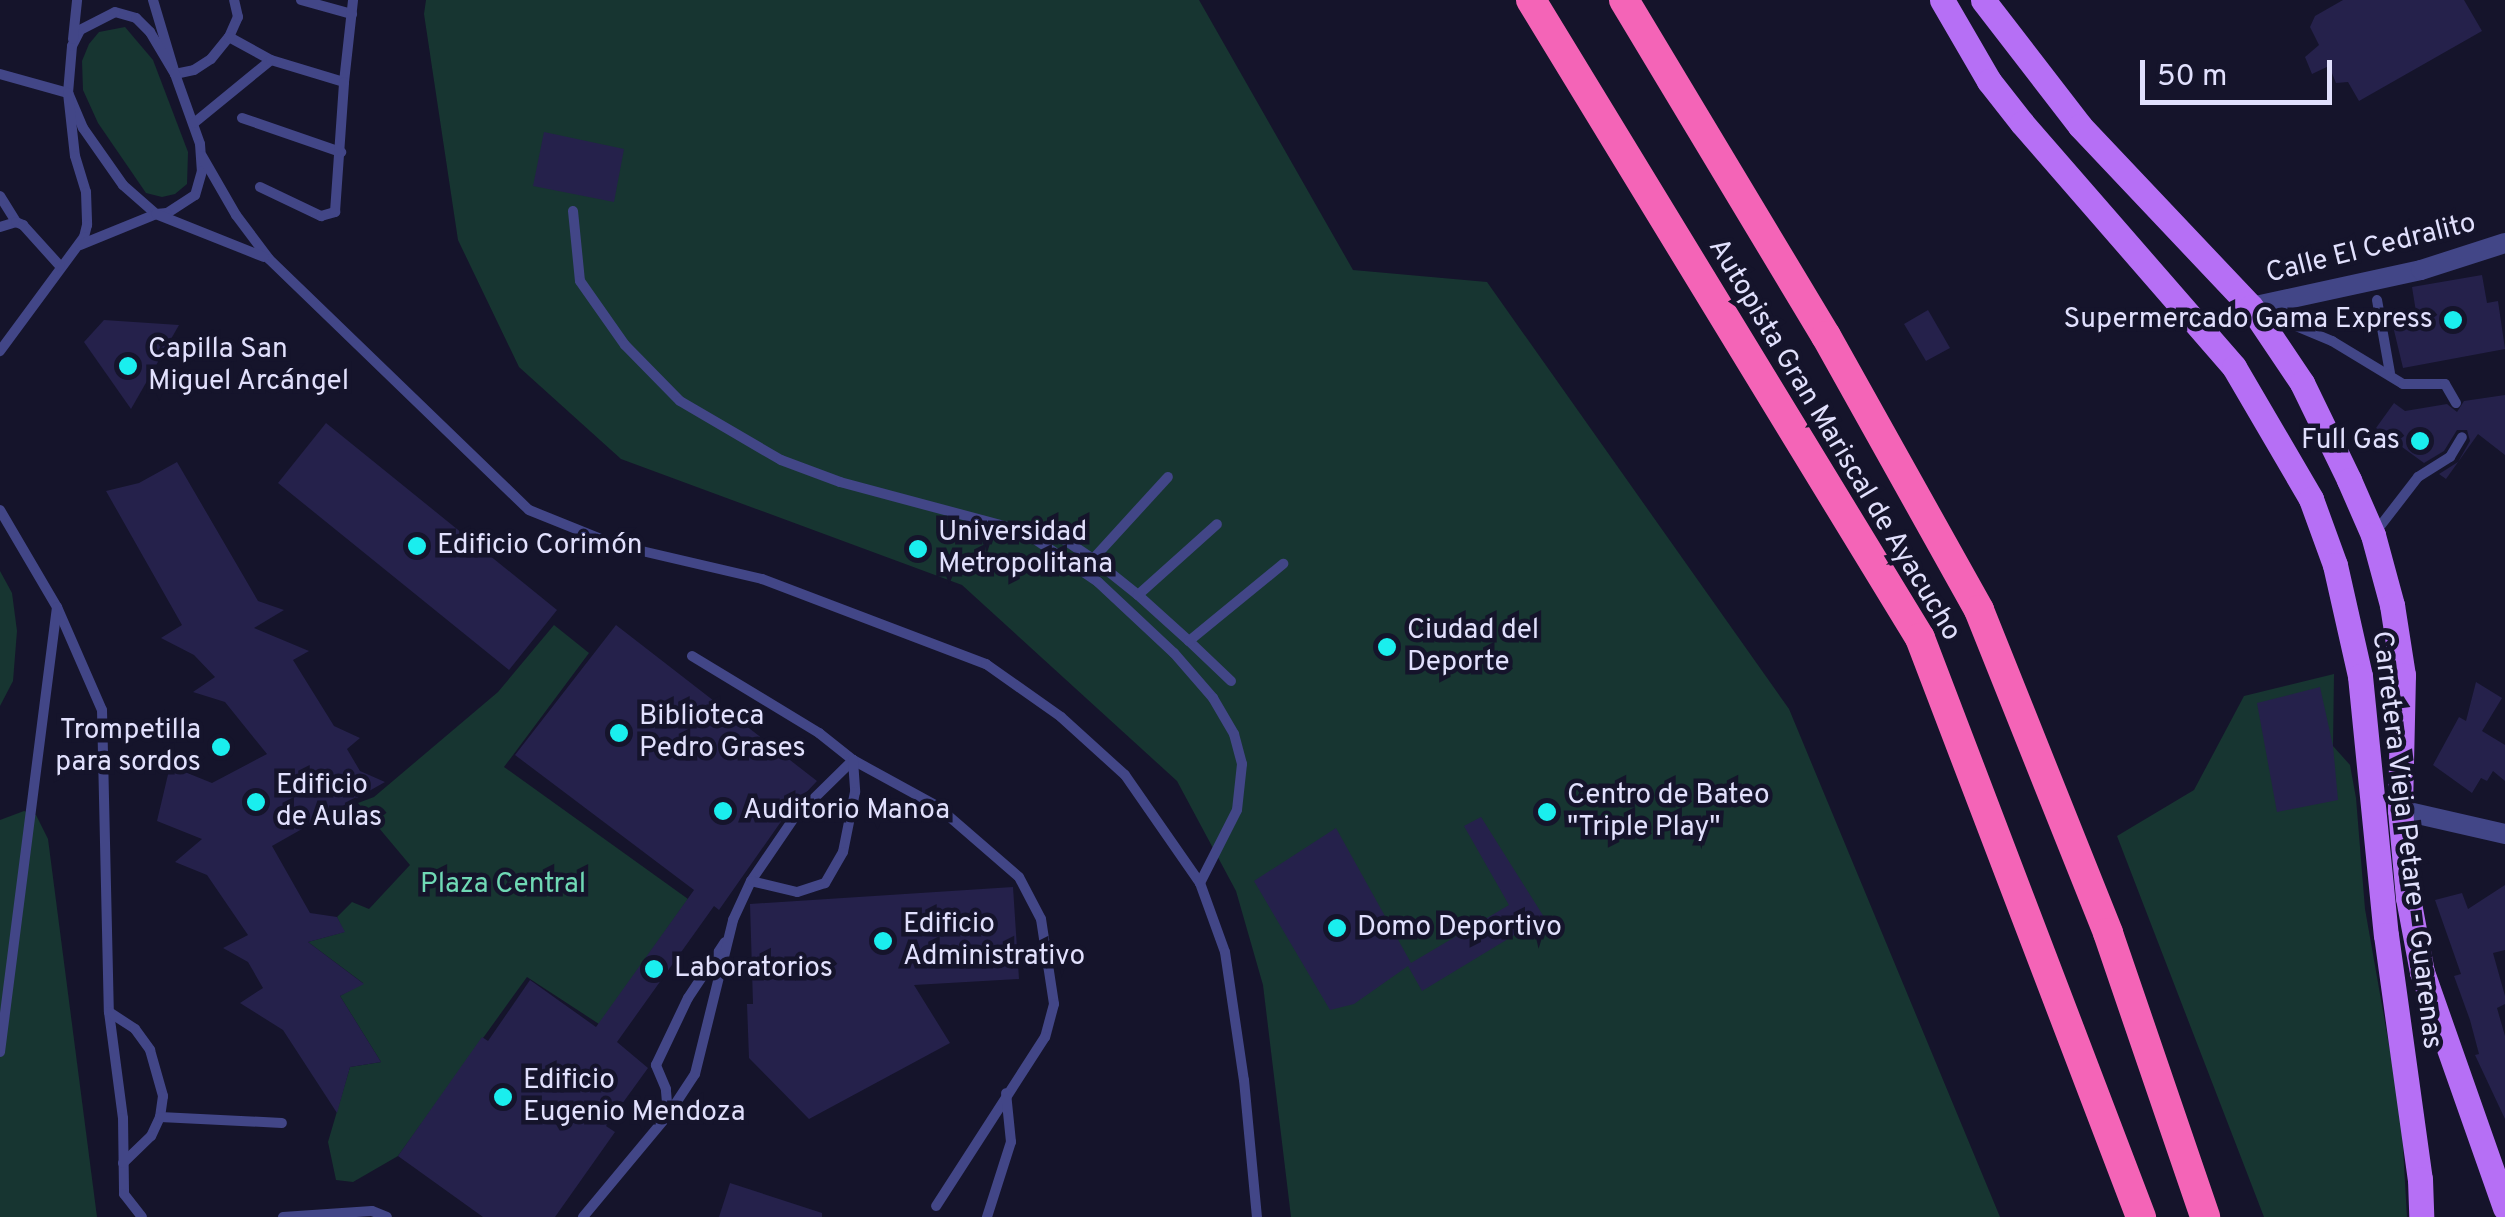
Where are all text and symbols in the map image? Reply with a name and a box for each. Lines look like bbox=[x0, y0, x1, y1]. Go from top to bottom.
scale bar bbox=[2145, 40, 2338, 102]
text: 50 m bbox=[2157, 59, 2227, 96]
street label: Calle El Cedralito bbox=[2263, 207, 2479, 291]
street label: Autopista Gran Mariscal de Ayacucho bbox=[1700, 232, 1968, 648]
place label: Supermercado Gama Express bbox=[2064, 303, 2433, 337]
marker: Supermercado Gama Express bbox=[2442, 309, 2464, 331]
place label: Capilla San Miguel Arcángel bbox=[148, 333, 350, 399]
marker: Capilla San Miguel Arcángel bbox=[117, 355, 139, 377]
place label: Full Gas bbox=[2301, 424, 2400, 458]
marker: Full Gas bbox=[2409, 430, 2431, 452]
place label: Universidad Metropolitana bbox=[938, 516, 1113, 582]
place label: Edificio Corimón bbox=[437, 529, 643, 563]
marker: Edificio Corimón bbox=[406, 535, 428, 557]
marker: Universidad Metropolitana bbox=[907, 538, 929, 560]
place label: Ciudad del Deporte bbox=[1407, 614, 1539, 680]
street label: Carretera Vieja Petare - Guarenas bbox=[2364, 628, 2448, 1052]
marker: Ciudad del Deporte bbox=[1376, 636, 1398, 658]
place label: Biblioteca Pedro Grases bbox=[639, 700, 806, 766]
place label: Trompetilla para sordos bbox=[55, 714, 201, 780]
marker: Biblioteca Pedro Grases bbox=[608, 722, 630, 744]
marker: Trompetilla para sordos bbox=[210, 736, 232, 758]
place label: Edificio de Aulas bbox=[276, 769, 383, 835]
place label: Centro de Bateo "Triple Play" bbox=[1567, 779, 1770, 845]
marker: Edificio de Aulas bbox=[245, 791, 267, 813]
place label: Auditorio Manoa bbox=[743, 794, 950, 828]
marker: Auditorio Manoa bbox=[712, 800, 734, 822]
marker: Centro de Bateo "Triple Play" bbox=[1536, 801, 1558, 823]
park label: Plaza Central bbox=[420, 868, 586, 902]
place label: Edificio Administrativo bbox=[903, 908, 1085, 974]
place label: Domo Deportivo bbox=[1357, 911, 1562, 945]
marker: Domo Deportivo bbox=[1326, 917, 1348, 939]
marker: Edificio Administrativo bbox=[872, 930, 894, 952]
place label: Laboratorios bbox=[674, 952, 833, 986]
marker: Laboratorios bbox=[643, 958, 665, 980]
place label: Edificio Eugenio Mendoza bbox=[523, 1064, 745, 1130]
marker: Edificio Eugenio Mendoza bbox=[492, 1086, 514, 1108]

